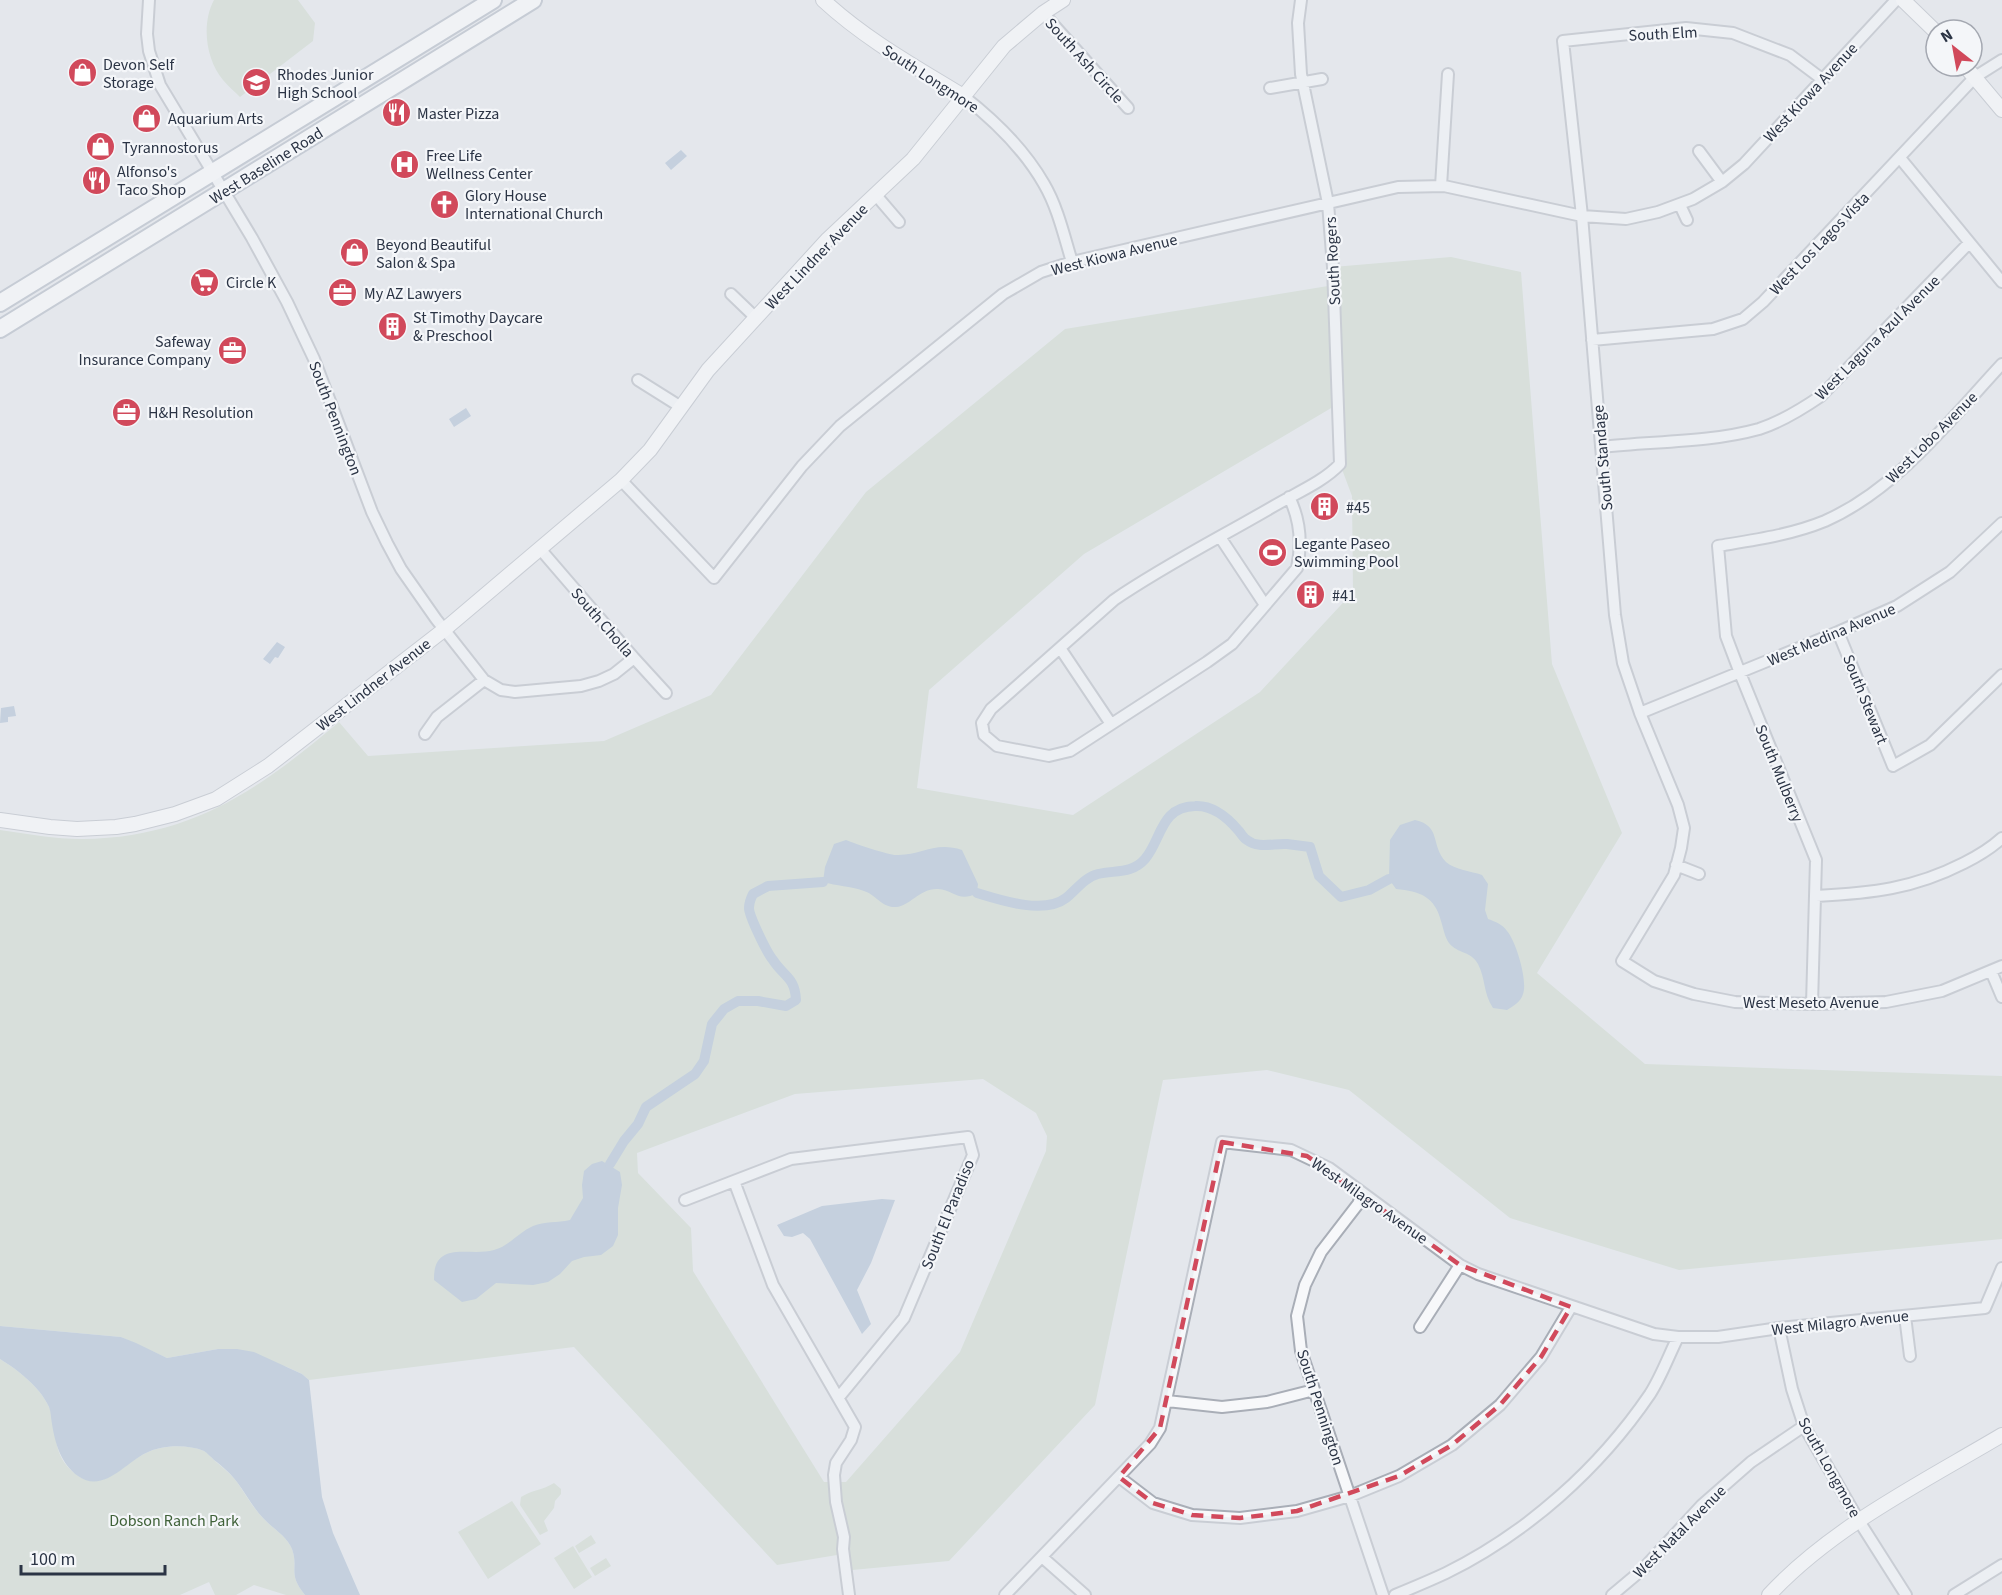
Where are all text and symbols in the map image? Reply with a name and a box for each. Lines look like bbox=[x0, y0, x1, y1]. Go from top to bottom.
street label: South Ash Circle bbox=[1040, 13, 1129, 108]
north arrow bbox=[1924, 18, 1984, 78]
street label: South Elm bbox=[1628, 21, 1698, 47]
text: N bbox=[1937, 24, 1957, 48]
street label: West Kiowa Avenue bbox=[1759, 38, 1863, 147]
street label: South Longmore bbox=[878, 39, 983, 118]
place label: Devon Self Storage bbox=[103, 54, 175, 94]
shop icon: Devon Self Storage bbox=[66, 57, 98, 89]
place label: Rhodes Junior High School bbox=[277, 64, 374, 104]
school or university icon: Rhodes Junior High School bbox=[240, 67, 272, 99]
restaurant icon: Master Pizza bbox=[380, 97, 412, 129]
shop icon: Aquarium Arts bbox=[131, 102, 163, 134]
place label: Master Pizza bbox=[417, 103, 499, 125]
place label: Aquarium Arts bbox=[168, 108, 263, 130]
street label: West Baseline Road bbox=[206, 122, 327, 210]
shop icon: Tyrannostorus bbox=[85, 131, 117, 163]
place label: Tyrannostorus bbox=[122, 137, 218, 159]
place label: Free Life Wellness Center bbox=[426, 145, 533, 185]
hospital icon: Free Life Wellness Center bbox=[389, 148, 421, 180]
place label: Alfonso's Taco Shop bbox=[117, 161, 186, 201]
restaurant icon: Alfonso's Taco Shop bbox=[80, 164, 112, 196]
place label: Glory House International Church bbox=[465, 185, 603, 225]
street label: West Los Lagos Vista bbox=[1765, 187, 1875, 300]
church icon: Glory House International Church bbox=[428, 188, 460, 220]
street label: West Lindner Avenue bbox=[760, 199, 873, 315]
street label: South Rogers bbox=[1320, 216, 1346, 306]
street label: West Kiowa Avenue bbox=[1049, 229, 1180, 281]
place label: Beyond Beautiful Salon & Spa bbox=[376, 234, 491, 274]
shop icon: Beyond Beautiful Salon & Spa bbox=[339, 237, 371, 269]
supermarket icon: Circle K bbox=[189, 266, 221, 298]
street label: West Laguna Azul Avenue bbox=[1810, 270, 1945, 405]
place label: Circle K bbox=[226, 272, 277, 294]
office icon: My AZ Lawyers bbox=[327, 277, 359, 309]
place label: My AZ Lawyers bbox=[364, 283, 462, 305]
place label: St Timothy Daycare & Preschool bbox=[413, 307, 543, 347]
building icon: St Timothy Daycare & Preschool bbox=[376, 310, 408, 342]
place label: Safeway Insurance Company bbox=[79, 331, 212, 371]
office icon: Safeway Insurance Company bbox=[216, 334, 248, 366]
street label: South Pennington bbox=[303, 358, 367, 479]
street label: West Lobo Avenue bbox=[1881, 387, 1983, 489]
office icon: H&H Resolution bbox=[111, 396, 143, 428]
place label: H&H Resolution bbox=[148, 402, 254, 424]
street label: South Standage bbox=[1587, 404, 1619, 512]
building icon: #45 bbox=[1309, 491, 1341, 523]
place label: #45 bbox=[1346, 497, 1370, 519]
place label: Legante Paseo Swimming Pool bbox=[1294, 533, 1399, 573]
sports icon: Legante Paseo Swimming Pool bbox=[1257, 536, 1289, 568]
building icon: #41 bbox=[1295, 579, 1327, 611]
street label: South Cholla bbox=[566, 583, 639, 662]
place label: #41 bbox=[1332, 585, 1356, 607]
street label: West Medina Avenue bbox=[1764, 598, 1899, 672]
street label: West Lindner Avenue bbox=[312, 633, 435, 736]
street label: South Stewart bbox=[1837, 651, 1893, 748]
street label: South Mulberry bbox=[1750, 721, 1809, 826]
street label: West Meseto Avenue bbox=[1743, 992, 1879, 1014]
street label: West Milagro Avenue bbox=[1307, 1152, 1432, 1249]
street label: South El Paradiso bbox=[916, 1156, 980, 1273]
street label: West Milagro Avenue bbox=[1770, 1305, 1910, 1341]
street label: South Pennington bbox=[1291, 1347, 1349, 1468]
street label: South Longmore bbox=[1792, 1413, 1866, 1522]
street label: West Natal Avenue bbox=[1628, 1480, 1731, 1583]
park label: Dobson Ranch Park bbox=[109, 1510, 239, 1532]
scale bar bbox=[21, 1538, 165, 1576]
text: 100 m bbox=[30, 1547, 75, 1572]

